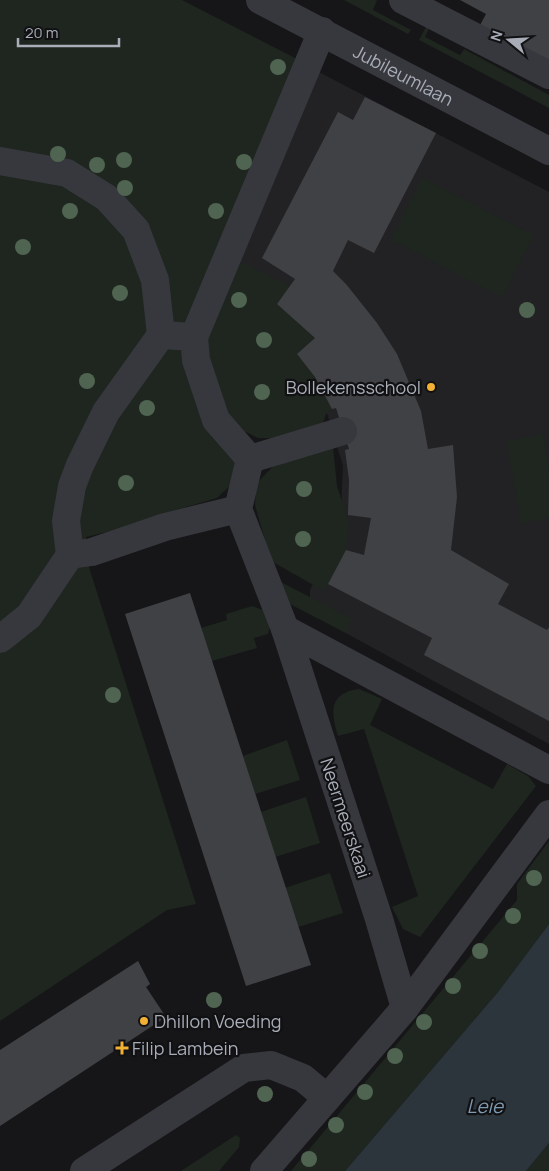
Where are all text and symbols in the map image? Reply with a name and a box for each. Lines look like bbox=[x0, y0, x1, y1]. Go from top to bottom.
scale bar bbox=[18, 15, 119, 47]
north arrow bbox=[484, 15, 534, 65]
text: 20 m bbox=[25, 22, 58, 43]
text: N bbox=[486, 28, 507, 44]
street label: Jubileumlaan bbox=[349, 39, 458, 111]
place label: Bollekensschool bbox=[286, 375, 421, 399]
marker: Bollekensschool bbox=[425, 381, 437, 393]
street label: Neermeerskaai bbox=[315, 755, 377, 881]
place label: Dhillon Voeding bbox=[154, 1009, 282, 1033]
marker: Dhillon Voeding bbox=[138, 1015, 150, 1027]
place label: Filip Lambein bbox=[132, 1036, 238, 1060]
marker: Filip Lambein bbox=[116, 1042, 128, 1054]
water label: Leie bbox=[467, 1093, 505, 1119]

